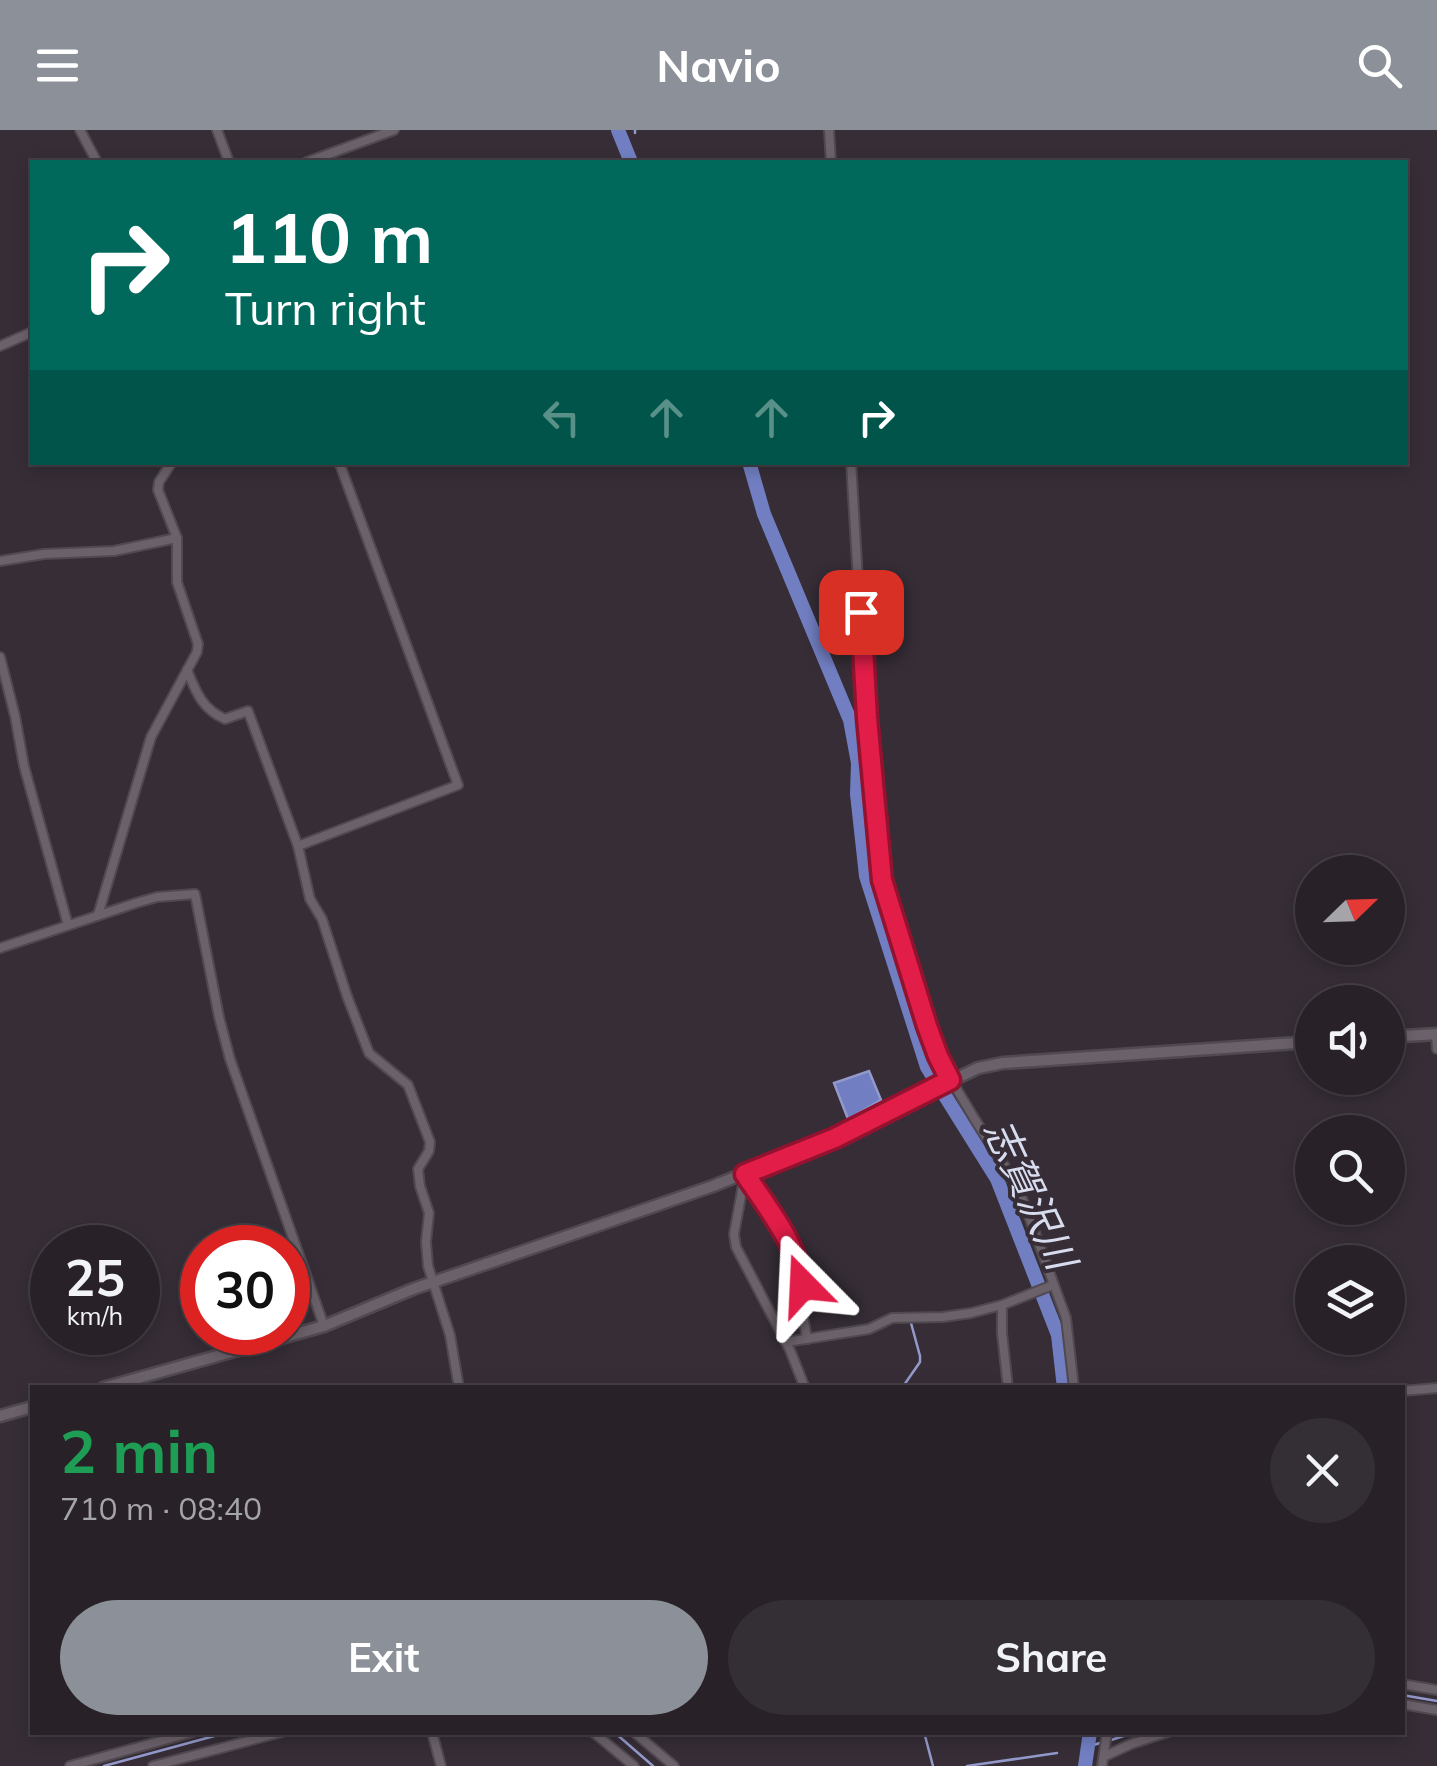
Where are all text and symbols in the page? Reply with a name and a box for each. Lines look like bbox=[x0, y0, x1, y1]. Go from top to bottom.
text: Navio bbox=[656, 37, 781, 93]
icon: menu bbox=[30, 38, 85, 93]
icon: search bbox=[1352, 38, 1407, 93]
text: 110 m bbox=[225, 193, 433, 281]
icon: right bbox=[60, 200, 190, 330]
text: Turn right bbox=[225, 280, 426, 336]
icon: left bbox=[534, 390, 589, 445]
icon: ahead bbox=[639, 390, 694, 445]
icon: ahead bbox=[744, 390, 799, 445]
icon: right bbox=[849, 390, 904, 445]
pin bbox=[819, 570, 904, 655]
icon: arrive bbox=[834, 585, 889, 640]
north arrow bbox=[1295, 855, 1405, 965]
map controls bbox=[1295, 855, 1405, 1355]
button: sound bbox=[1295, 985, 1405, 1095]
water label: 志賀沢川 bbox=[974, 1111, 1089, 1280]
button: search bbox=[1295, 1115, 1405, 1225]
speed limit sign: 30 bbox=[180, 1225, 310, 1355]
position arrow bbox=[751, 1233, 855, 1337]
button: layers bbox=[1295, 1245, 1405, 1355]
text: 25 bbox=[65, 1246, 125, 1309]
text: km/h bbox=[67, 1300, 123, 1331]
text: 2 min bbox=[60, 1413, 218, 1488]
button: close bbox=[1270, 1418, 1375, 1523]
text: 710 m · 08:40 bbox=[60, 1488, 262, 1528]
button: Exit bbox=[60, 1600, 708, 1715]
button: Share bbox=[728, 1600, 1375, 1715]

